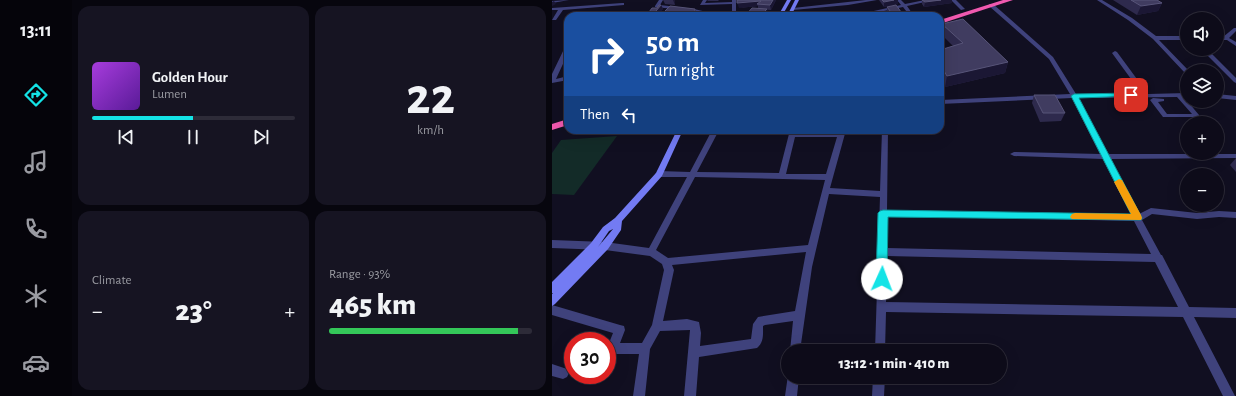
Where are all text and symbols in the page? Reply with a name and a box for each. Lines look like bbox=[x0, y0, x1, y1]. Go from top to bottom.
map controls bbox=[1180, 12, 1224, 212]
button: sound bbox=[1180, 12, 1224, 56]
text: 13:11 bbox=[20, 22, 52, 40]
icon: right bbox=[580, 28, 632, 80]
text: 50 m bbox=[646, 29, 700, 57]
text: Turn right bbox=[646, 62, 715, 80]
button: layers bbox=[1180, 64, 1224, 108]
text: Golden Hour bbox=[152, 70, 228, 85]
text: 22 bbox=[406, 71, 455, 123]
pin bbox=[1114, 78, 1148, 112]
icon: directions bbox=[22, 81, 50, 109]
icon: arrive bbox=[1120, 84, 1142, 106]
text: Lumen bbox=[152, 88, 187, 101]
icon: left bbox=[618, 104, 640, 126]
text: Then bbox=[580, 107, 610, 122]
button: + bbox=[1180, 116, 1224, 160]
text: km/h bbox=[417, 124, 444, 137]
icon: previous bbox=[115, 126, 137, 148]
icon: pause bbox=[182, 126, 204, 148]
icon: next bbox=[250, 126, 272, 148]
icon: music bbox=[22, 148, 50, 176]
button: − bbox=[1180, 168, 1224, 212]
icon: phone bbox=[22, 215, 50, 243]
position arrow bbox=[861, 258, 903, 300]
text: Range · 93% bbox=[329, 268, 390, 281]
text: Climate bbox=[92, 274, 131, 287]
icon: climate bbox=[22, 282, 50, 310]
text: 465 km bbox=[329, 290, 416, 320]
text: 23° bbox=[175, 296, 212, 326]
text: − bbox=[92, 300, 103, 322]
text: + bbox=[284, 300, 295, 322]
speed limit sign: 30 bbox=[564, 332, 616, 384]
icon: car bbox=[22, 349, 50, 377]
text: 13:12 · 1 min · 410 m bbox=[838, 356, 950, 371]

